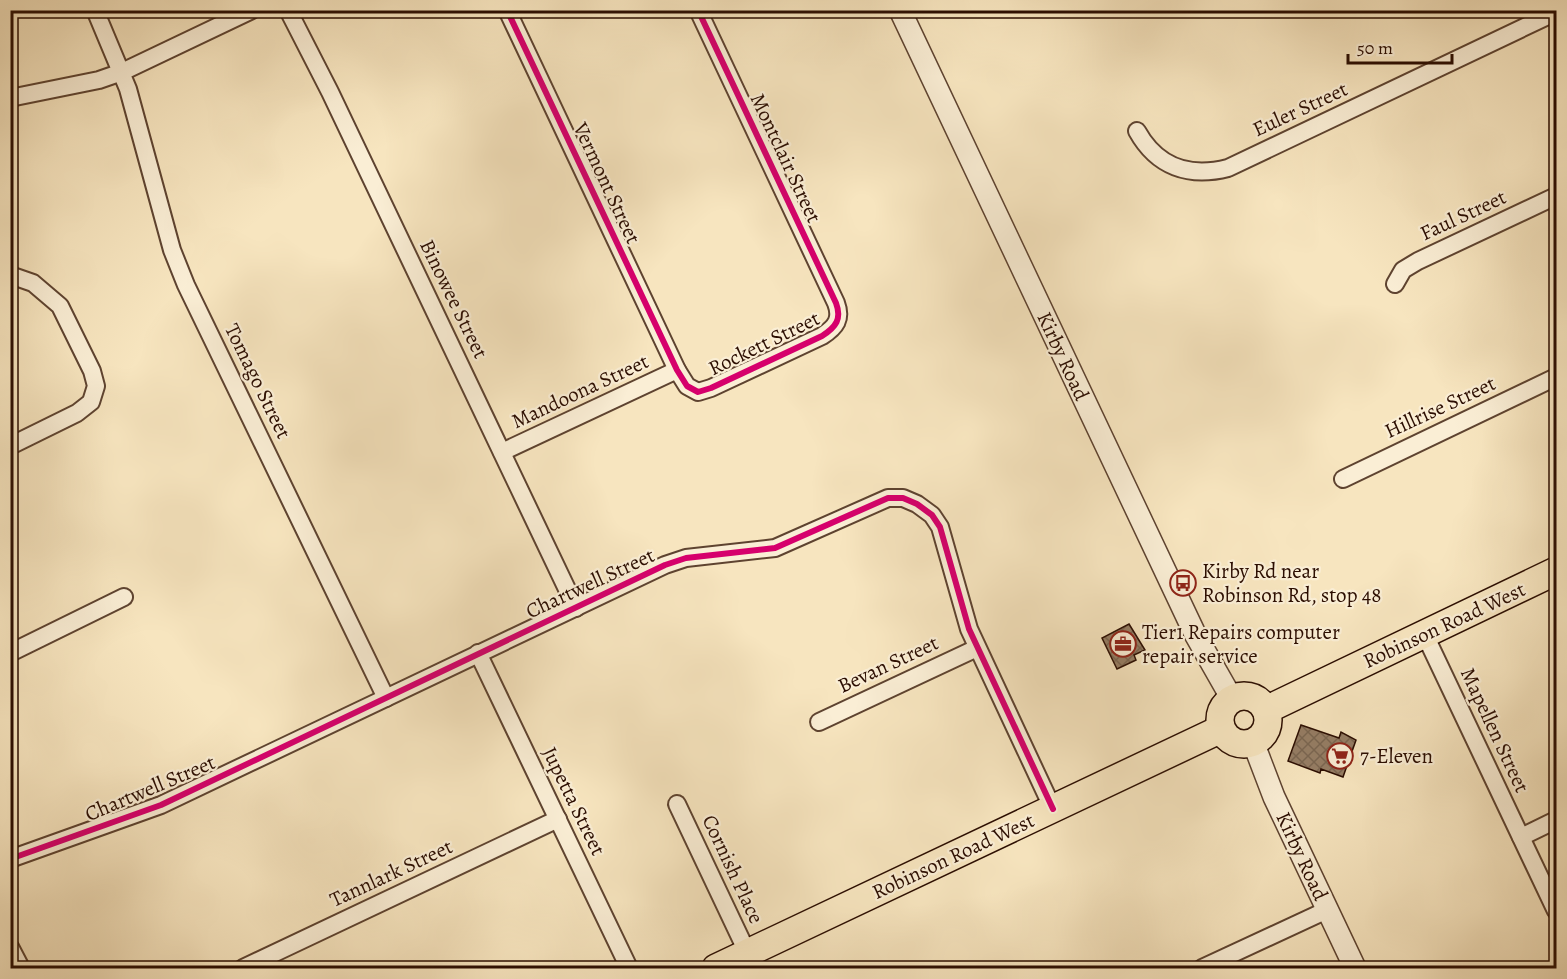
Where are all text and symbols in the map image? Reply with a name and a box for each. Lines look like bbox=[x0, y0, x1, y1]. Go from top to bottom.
scale bar bbox=[1348, 27, 1452, 65]
text: 50 m bbox=[1357, 36, 1393, 60]
street label: Euler Street bbox=[1248, 75, 1352, 143]
street label: Montclair Street bbox=[744, 89, 828, 227]
street label: Vermont Street bbox=[566, 117, 647, 248]
street label: Faul Street bbox=[1415, 183, 1511, 247]
street label: Binowee Street bbox=[413, 235, 495, 363]
street label: Rockett Street bbox=[704, 304, 824, 382]
street label: Kirby Road bbox=[1030, 307, 1096, 405]
street label: Tomago Street bbox=[218, 319, 298, 443]
street label: Mandoona Street bbox=[507, 347, 653, 435]
street label: Hillrise Street bbox=[1380, 369, 1500, 445]
street label: Chartwell Street bbox=[521, 541, 659, 625]
place label: Kirby Rd near Robinson Rd, stop 48 bbox=[1202, 557, 1382, 609]
bus stop icon: Kirby Rd near Robinson Rd, stop 48 bbox=[1168, 568, 1198, 598]
street label: Robinson Road West bbox=[1358, 575, 1530, 675]
place label: Tier1 Repairs computer repair service bbox=[1142, 618, 1340, 670]
street label: Bevan Street bbox=[833, 628, 943, 699]
office icon: Tier1 Repairs computer repair service bbox=[1108, 629, 1138, 659]
street label: Mapellen Street bbox=[1454, 663, 1536, 797]
supermarket icon: 7-Eleven bbox=[1325, 741, 1355, 771]
street label: Jupetta Street bbox=[536, 742, 612, 860]
place label: 7-Eleven bbox=[1360, 742, 1433, 770]
street label: Chartwell Street bbox=[81, 748, 220, 828]
street label: Robinson Road West bbox=[867, 806, 1039, 906]
street label: Kirby Road bbox=[1269, 807, 1335, 905]
street label: Cornish Place bbox=[696, 810, 770, 928]
street label: Tannlark Street bbox=[325, 832, 457, 914]

